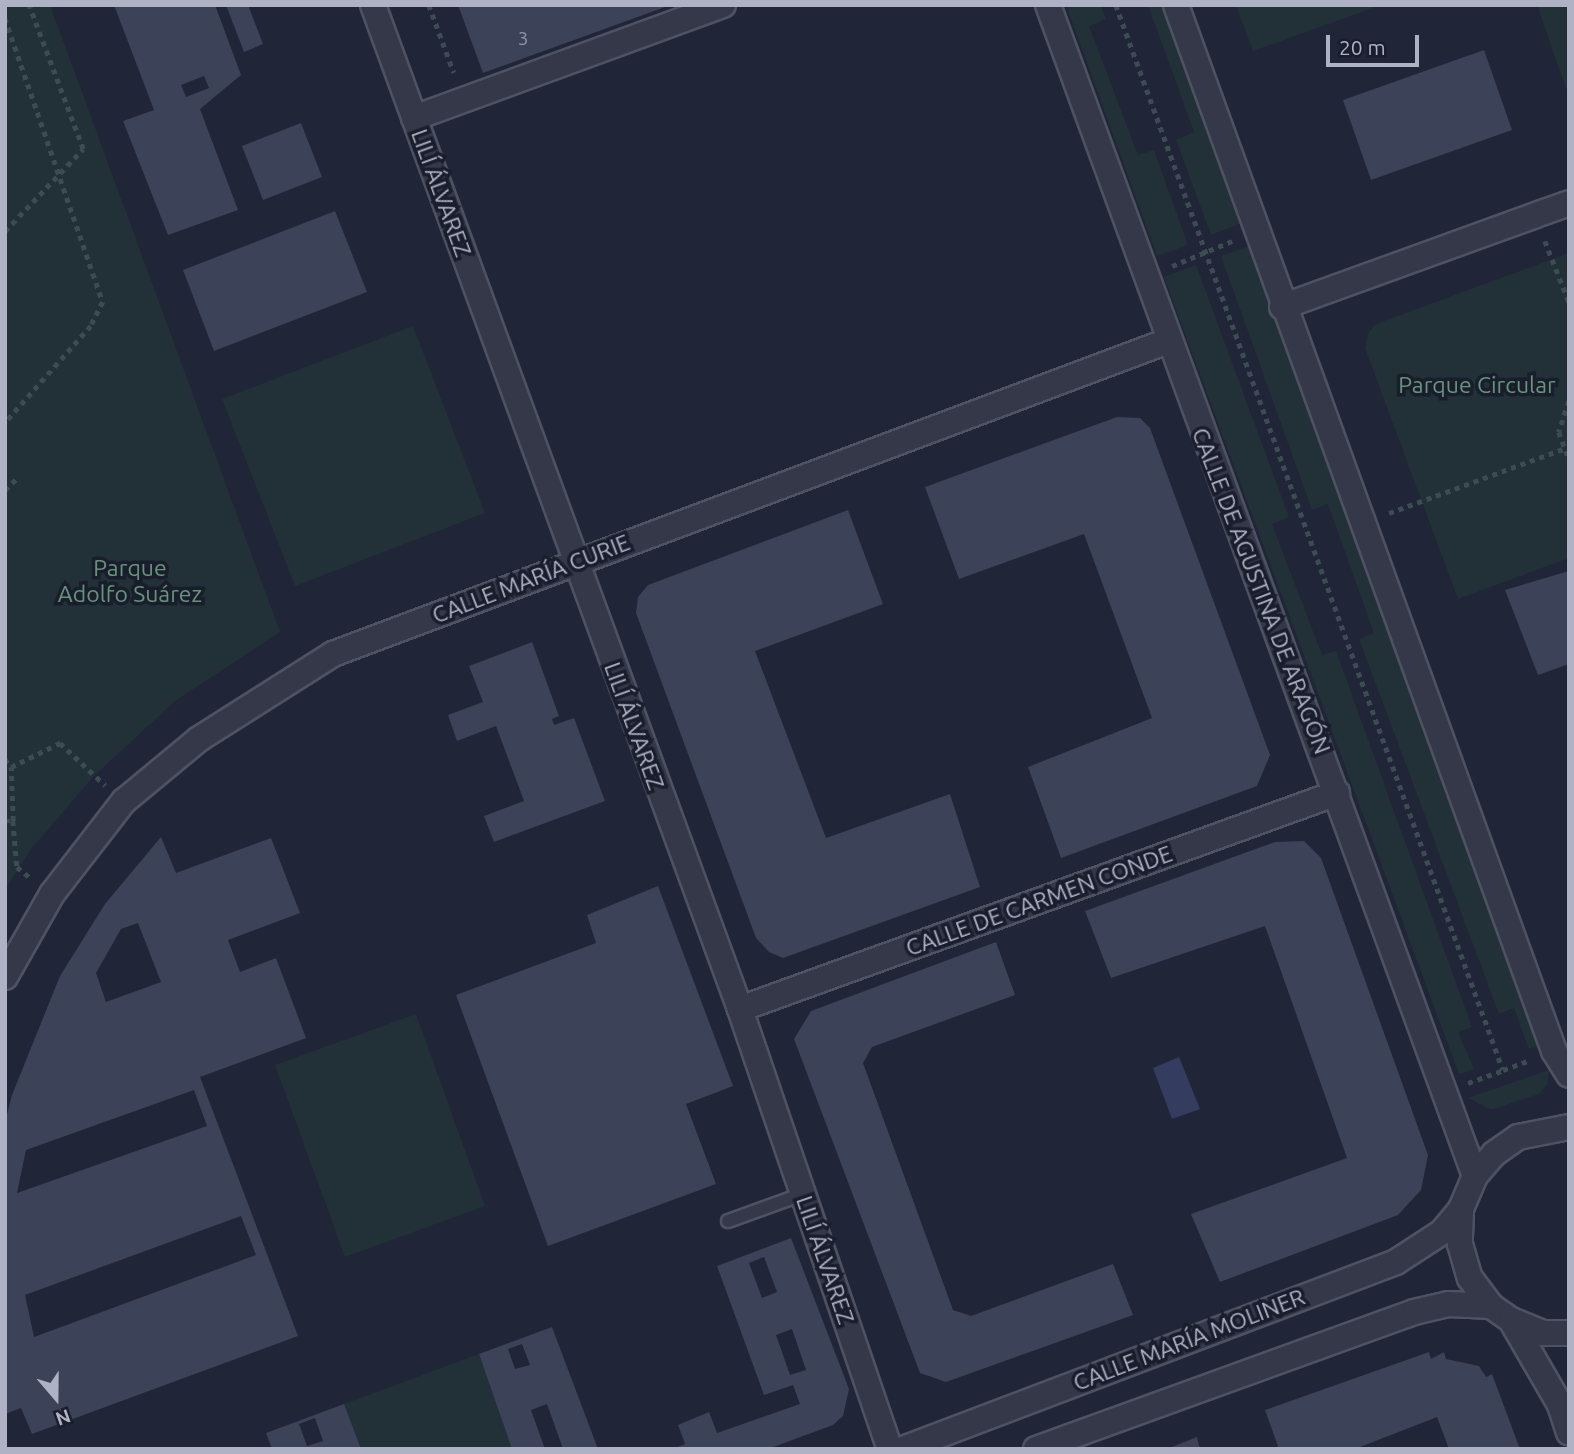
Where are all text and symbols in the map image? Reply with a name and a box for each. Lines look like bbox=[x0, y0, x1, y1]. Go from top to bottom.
scale bar bbox=[1329, 21, 1422, 65]
house number: 3 bbox=[518, 28, 528, 50]
text: 20 m bbox=[1339, 35, 1386, 59]
street label: LILÍ ÁLVAREZ bbox=[405, 125, 477, 261]
park label: Parque Circular bbox=[1398, 371, 1556, 399]
street label: CALLE DE AGUSTINA DE ARAGÓN bbox=[1186, 424, 1336, 758]
street label: CALLE MARÍA CURIE bbox=[428, 529, 634, 629]
park label: Parque Adolfo Suárez bbox=[58, 554, 202, 608]
street label: LILÍ ÁLVAREZ bbox=[598, 658, 670, 794]
street label: CALLE DE CARMEN CONDE bbox=[902, 840, 1176, 962]
street label: LILÍ ÁLVAREZ bbox=[790, 1192, 860, 1328]
street label: CALLE MARÍA MOLINER bbox=[1069, 1283, 1309, 1397]
north arrow bbox=[21, 1363, 91, 1433]
text: N bbox=[53, 1405, 74, 1430]

